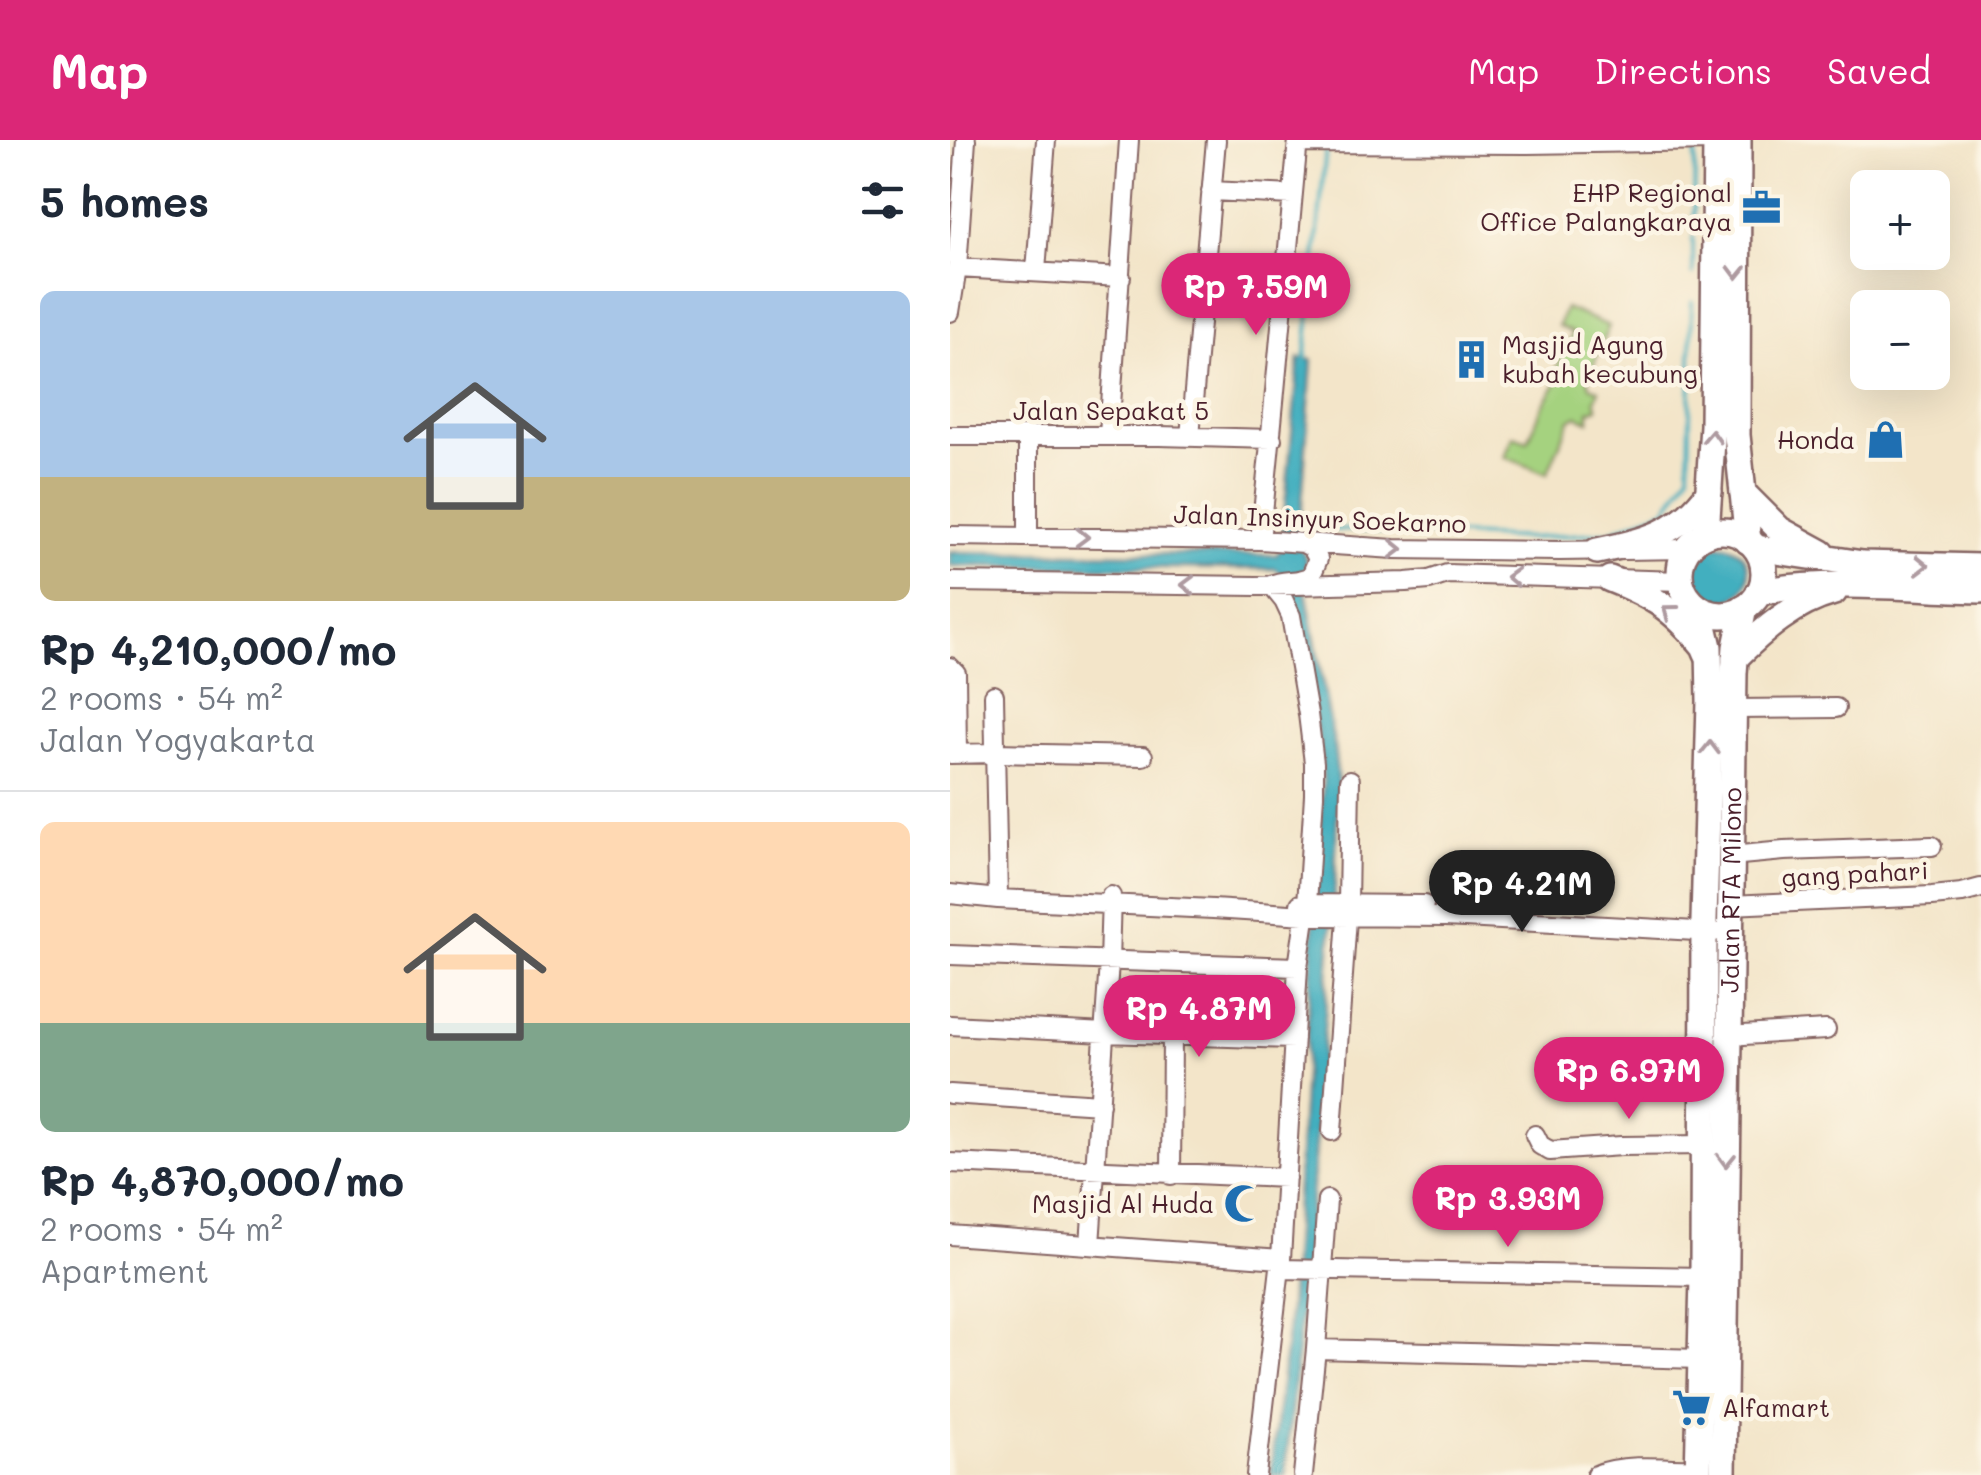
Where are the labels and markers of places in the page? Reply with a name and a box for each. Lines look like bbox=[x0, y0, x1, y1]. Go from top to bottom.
place label: EHP Regional Office Palangkaraya bbox=[1480, 176, 1732, 238]
office icon: EHP Regional Office Palangkaraya bbox=[1741, 186, 1783, 228]
pin: Rp 7.59M bbox=[1153, 253, 1359, 338]
place label: Masjid Agung kubah kecubung bbox=[1502, 328, 1698, 389]
building icon: Masjid Agung kubah kecubung bbox=[1451, 338, 1493, 380]
shop icon: Honda bbox=[1864, 419, 1906, 461]
place label: Honda bbox=[1777, 423, 1855, 455]
pin: Rp 4.21M bbox=[1419, 850, 1625, 935]
pin: Rp 4.87M bbox=[1096, 975, 1302, 1060]
pin: Rp 6.97M bbox=[1526, 1037, 1732, 1122]
pin: Rp 3.93M bbox=[1405, 1165, 1611, 1250]
mosque icon: Masjid Al Huda bbox=[1223, 1183, 1265, 1225]
place label: Masjid Al Huda bbox=[1032, 1187, 1214, 1219]
supermarket icon: Alfamart bbox=[1671, 1387, 1713, 1429]
place label: Alfamart bbox=[1722, 1391, 1830, 1423]

